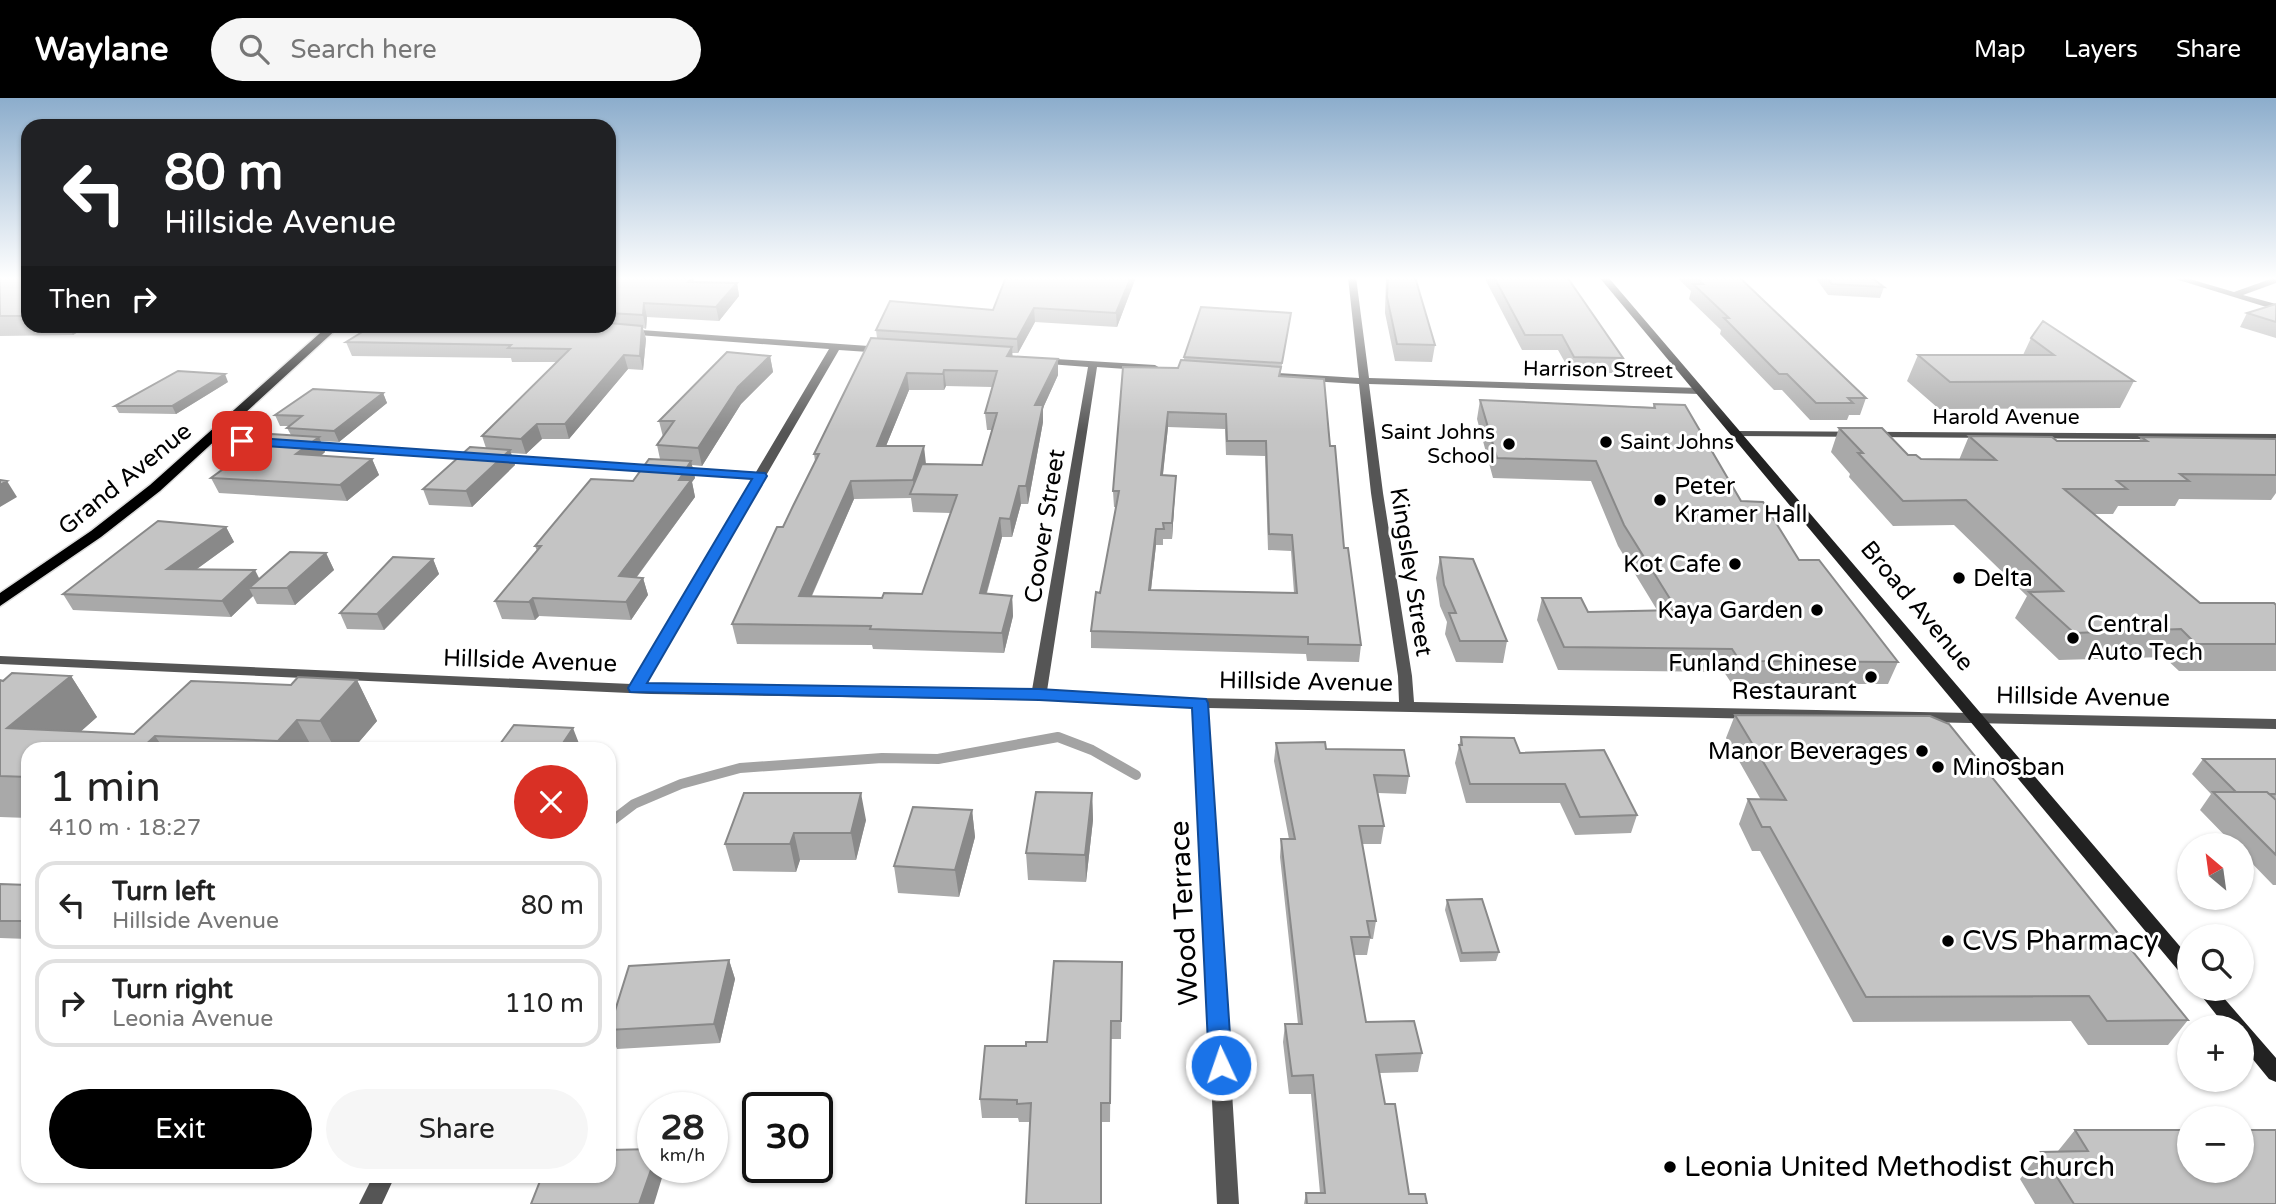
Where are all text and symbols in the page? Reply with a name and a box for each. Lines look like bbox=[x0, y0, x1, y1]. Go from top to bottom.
search box bbox=[211, 18, 701, 81]
text: Waylane bbox=[35, 30, 169, 69]
icon: search bbox=[235, 30, 273, 68]
text: Search here bbox=[291, 34, 437, 65]
text: Map bbox=[1974, 35, 2026, 64]
text: Layers bbox=[2064, 35, 2138, 64]
text: Share bbox=[2176, 35, 2241, 64]
text: 80 m bbox=[164, 144, 283, 203]
icon: left bbox=[49, 147, 140, 238]
text: Hillside Avenue bbox=[164, 204, 396, 242]
icon: right bbox=[125, 280, 163, 318]
text: Then bbox=[49, 284, 111, 315]
street label: Harrison Street bbox=[1523, 356, 1673, 384]
street label: Harold Avenue bbox=[1932, 405, 2080, 430]
pin bbox=[212, 411, 272, 471]
street label: Grand Avenue bbox=[53, 417, 197, 541]
place label: Saint Johns School bbox=[1381, 420, 1495, 469]
icon: arrive bbox=[223, 422, 261, 460]
place label: Saint Johns bbox=[1620, 430, 1734, 455]
marker: Saint Johns bbox=[1598, 434, 1614, 450]
marker: Saint Johns School bbox=[1501, 436, 1517, 452]
street label: Coover Street bbox=[1019, 447, 1071, 605]
place label: Peter Kramer Hall bbox=[1674, 472, 1807, 529]
street label: Kingsley Street bbox=[1383, 486, 1439, 658]
marker: Peter Kramer Hall bbox=[1652, 492, 1668, 508]
street label: Broad Avenue bbox=[1854, 535, 1980, 677]
place label: Kot Cafe bbox=[1623, 550, 1721, 579]
marker: Kot Cafe bbox=[1727, 556, 1743, 572]
place label: Delta bbox=[1973, 564, 2033, 593]
marker: Delta bbox=[1951, 570, 1967, 586]
place label: Kaya Garden bbox=[1657, 596, 1803, 625]
marker: Kaya Garden bbox=[1809, 602, 1825, 618]
place label: Central Auto Tech bbox=[2087, 610, 2203, 667]
marker: Central Auto Tech bbox=[2065, 630, 2081, 646]
street label: Hillside Avenue bbox=[442, 643, 618, 679]
place label: Funland Chinese Restaurant bbox=[1668, 649, 1857, 706]
street label: Hillside Avenue bbox=[1219, 666, 1393, 698]
marker: Funland Chinese Restaurant bbox=[1863, 669, 1879, 685]
street label: Hillside Avenue bbox=[1996, 681, 2170, 713]
place label: Manor Beverages bbox=[1708, 737, 1908, 766]
marker: Manor Beverages bbox=[1914, 743, 1930, 759]
place label: Minosban bbox=[1952, 753, 2065, 782]
marker: Minosban bbox=[1930, 759, 1946, 775]
text: 1 min bbox=[49, 762, 161, 813]
button: close bbox=[514, 765, 588, 839]
text: 410 m · 18:27 bbox=[49, 814, 201, 842]
street label: Wood Terrace bbox=[1162, 820, 1206, 1006]
north arrow bbox=[2177, 833, 2254, 910]
map controls bbox=[2177, 833, 2254, 1183]
text: Turn left bbox=[112, 876, 215, 907]
icon: left bbox=[53, 886, 91, 924]
text: 80 m bbox=[521, 890, 584, 921]
text: Hillside Avenue bbox=[112, 907, 279, 935]
place label: CVS Pharmacy bbox=[1962, 924, 2159, 958]
button: search bbox=[2177, 924, 2254, 1001]
marker: CVS Pharmacy bbox=[1940, 933, 1956, 949]
text: Turn right bbox=[112, 974, 233, 1005]
icon: right bbox=[53, 984, 91, 1022]
text: 110 m bbox=[504, 988, 584, 1019]
text: Leonia Avenue bbox=[112, 1005, 273, 1033]
button: + bbox=[2177, 1015, 2254, 1092]
position arrow bbox=[1184, 1028, 1258, 1102]
button: Exit bbox=[49, 1089, 312, 1169]
button: Share bbox=[326, 1089, 588, 1169]
speed limit sign: 30 bbox=[742, 1092, 833, 1183]
button: − bbox=[2177, 1106, 2254, 1183]
text: 28 bbox=[661, 1107, 704, 1149]
text: km/h bbox=[660, 1144, 705, 1166]
place label: Leonia United Methodist Church bbox=[1684, 1150, 2115, 1184]
marker: Leonia United Methodist Church bbox=[1662, 1159, 1678, 1175]

